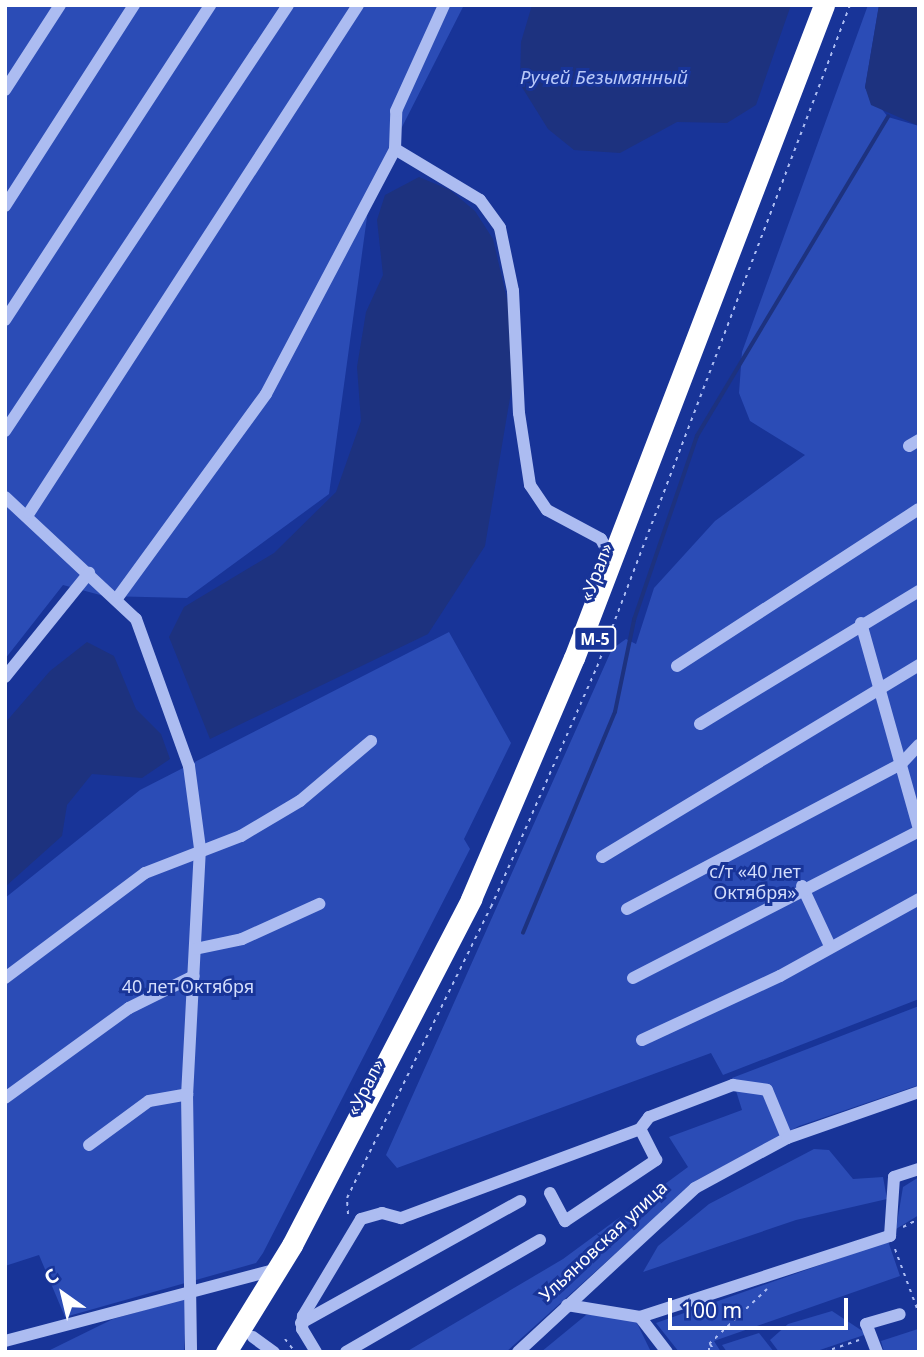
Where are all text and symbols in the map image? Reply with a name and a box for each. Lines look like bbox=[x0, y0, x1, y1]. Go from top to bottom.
water label: Ручей Безымянный bbox=[520, 67, 688, 89]
street label: «Урал» bbox=[575, 540, 617, 604]
road number: М-5 bbox=[572, 626, 618, 652]
park label: с/т «40 лет Октября» bbox=[709, 861, 801, 903]
park label: 40 лет Октября bbox=[122, 975, 254, 997]
street label: «Урал» bbox=[342, 1055, 388, 1119]
street label: Ульяновская улица bbox=[535, 1176, 671, 1306]
north arrow bbox=[28, 1259, 98, 1329]
text: С bbox=[39, 1262, 64, 1291]
scale bar bbox=[672, 1284, 852, 1328]
text: 100 m bbox=[681, 1296, 742, 1324]

